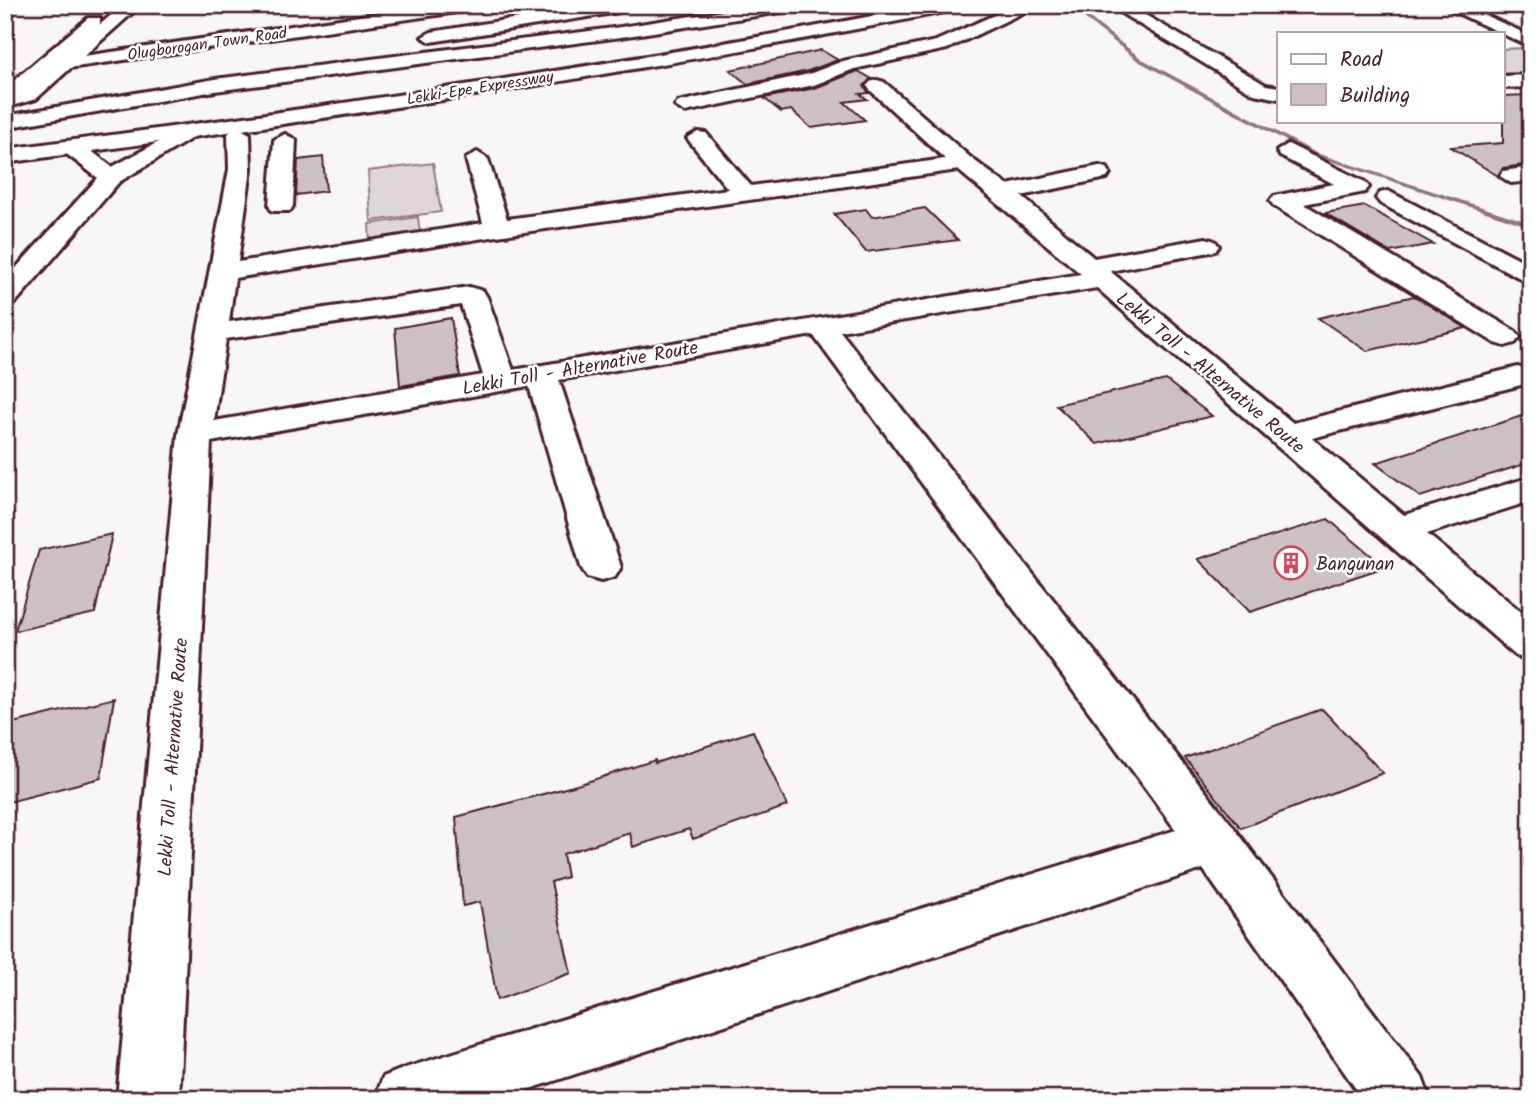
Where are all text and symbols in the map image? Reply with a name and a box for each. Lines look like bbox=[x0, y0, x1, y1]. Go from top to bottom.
street label: Olugborogan Town Road bbox=[126, 21, 290, 68]
legend bbox=[1277, 32, 1504, 122]
text: Road bbox=[1340, 44, 1383, 77]
street label: Lekki-Epe Expressway bbox=[405, 64, 556, 112]
text: Building bbox=[1340, 80, 1410, 113]
street label: Lekki Toll - Alternative Route bbox=[1108, 285, 1311, 462]
street label: Lekki Toll - Alternative Route bbox=[460, 333, 701, 405]
building icon: Bangunan bbox=[1272, 544, 1310, 582]
place label: Bangunan bbox=[1316, 550, 1394, 580]
street label: Lekki Toll - Alternative Route bbox=[151, 636, 197, 877]

